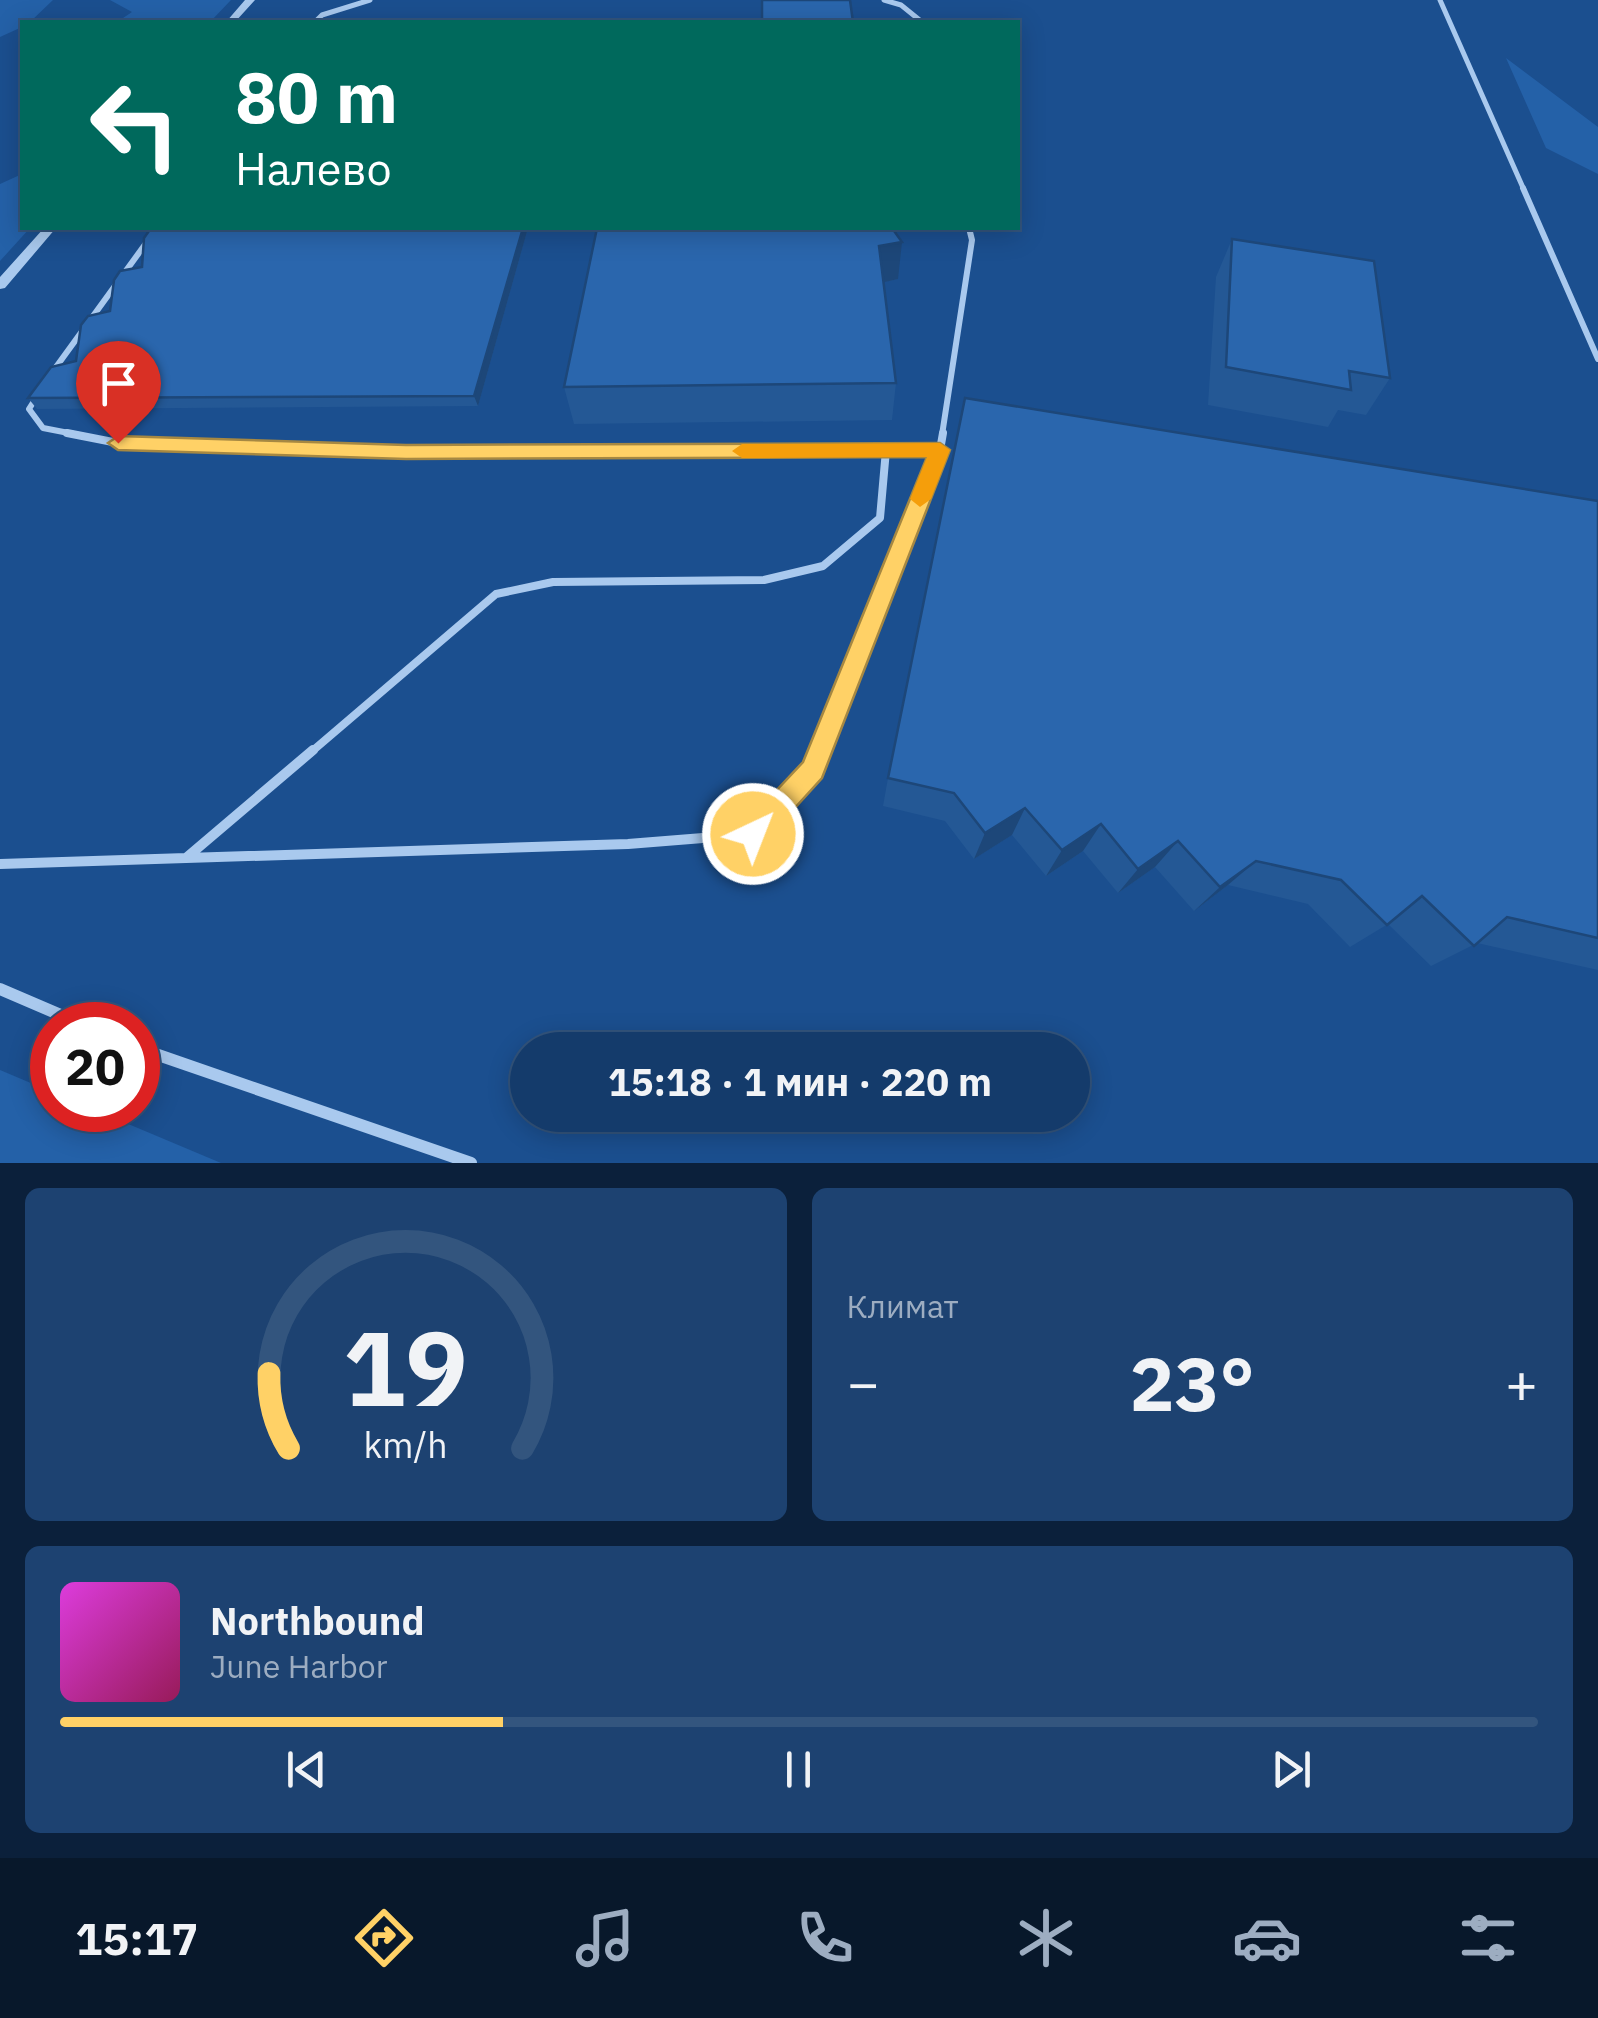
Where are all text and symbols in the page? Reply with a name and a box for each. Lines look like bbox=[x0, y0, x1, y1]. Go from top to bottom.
text: 80 m bbox=[235, 51, 398, 142]
icon: left bbox=[70, 60, 200, 190]
text: Налево bbox=[235, 139, 392, 197]
pin bbox=[76, 341, 161, 444]
icon: arrive bbox=[91, 356, 146, 411]
position arrow bbox=[701, 782, 805, 886]
speed limit sign: 20 bbox=[30, 1002, 160, 1132]
text: 15:18 · 1 мин · 220 m bbox=[608, 1057, 992, 1106]
text: Климат bbox=[847, 1285, 959, 1327]
text: 19 bbox=[343, 1299, 468, 1435]
text: 23° bbox=[1130, 1334, 1255, 1432]
text: − bbox=[847, 1347, 880, 1418]
text: + bbox=[1505, 1347, 1538, 1418]
text: km/h bbox=[364, 1421, 448, 1468]
text: Northbound bbox=[210, 1596, 425, 1645]
text: June Harbor bbox=[210, 1645, 387, 1687]
icon: previous bbox=[279, 1742, 334, 1797]
icon: pause bbox=[771, 1742, 826, 1797]
icon: next bbox=[1264, 1742, 1319, 1797]
icon: directions bbox=[349, 1903, 419, 1973]
icon: music bbox=[570, 1903, 640, 1973]
icon: phone bbox=[790, 1903, 860, 1973]
icon: climate bbox=[1011, 1903, 1081, 1973]
icon: car bbox=[1232, 1903, 1302, 1973]
icon: filters bbox=[1453, 1903, 1523, 1973]
text: 15:17 bbox=[75, 1909, 198, 1967]

